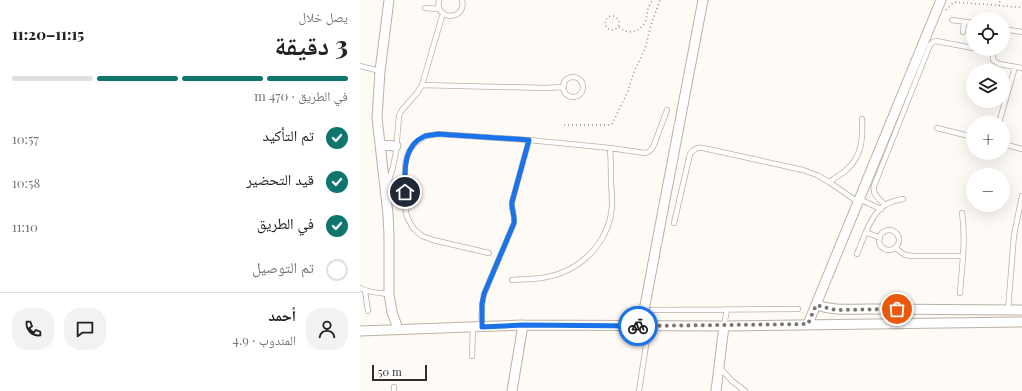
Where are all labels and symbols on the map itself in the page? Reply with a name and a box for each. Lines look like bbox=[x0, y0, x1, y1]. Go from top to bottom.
pin bbox=[388, 175, 422, 209]
pin bbox=[880, 292, 914, 326]
courier bbox=[618, 306, 658, 346]
scale bar bbox=[372, 363, 427, 382]

